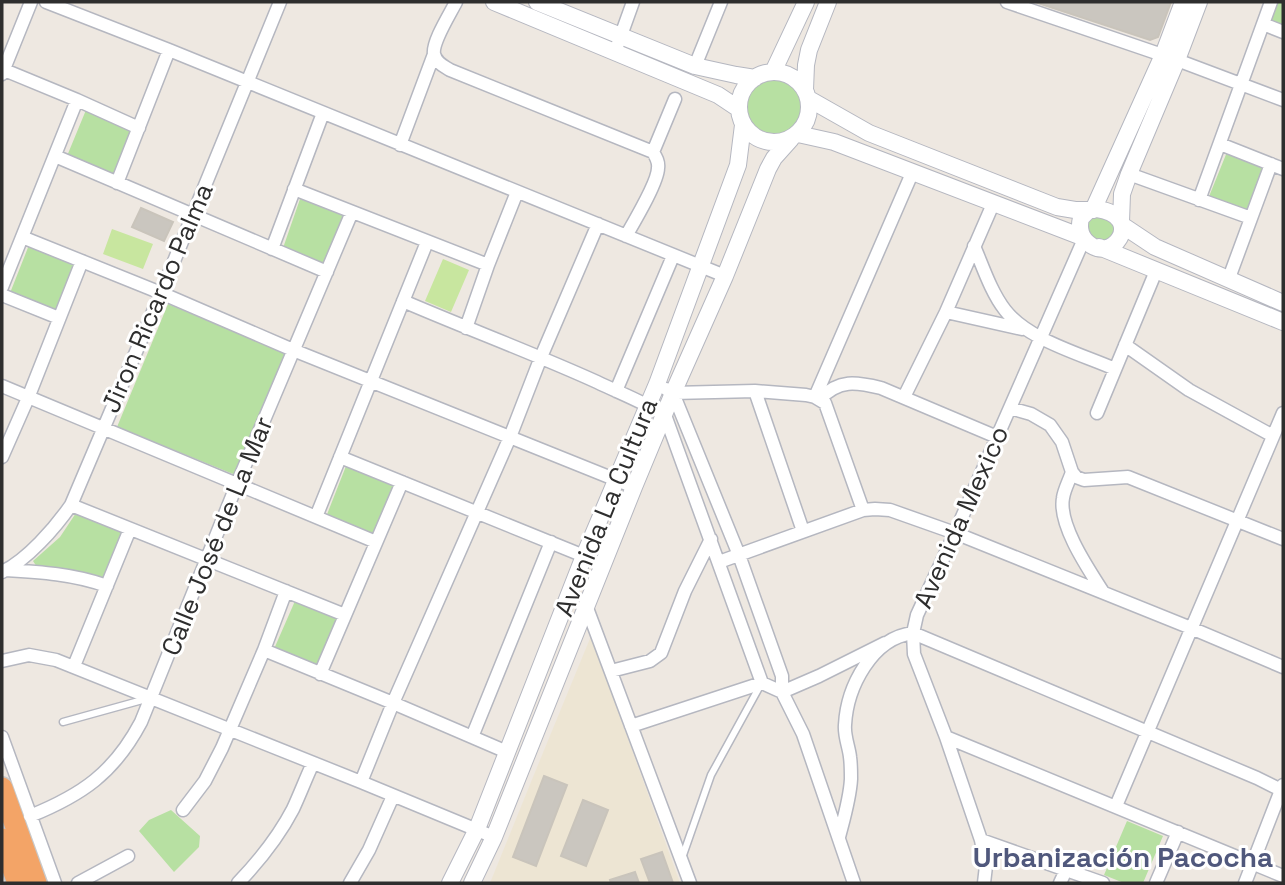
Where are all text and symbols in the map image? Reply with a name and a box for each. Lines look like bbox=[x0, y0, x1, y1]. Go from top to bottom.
street label: Jiron Ricardo Palma bbox=[93, 178, 221, 418]
street label: Avenida La Cultura bbox=[547, 393, 665, 621]
street label: Calle José de La Mar bbox=[153, 411, 281, 661]
street label: Avenida Mexico bbox=[906, 421, 1016, 613]
district label: Urbanización Pacocha bbox=[973, 839, 1273, 875]

